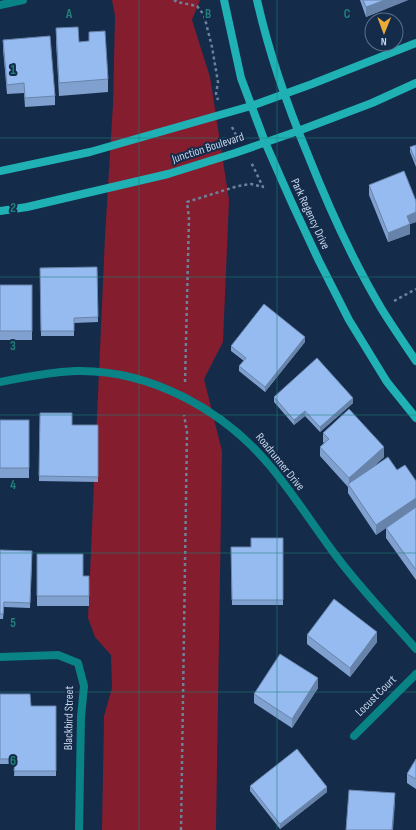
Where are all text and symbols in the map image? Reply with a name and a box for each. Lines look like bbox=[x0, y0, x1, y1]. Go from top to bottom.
text: A bbox=[65, 6, 73, 22]
text: B bbox=[205, 6, 211, 22]
text: C bbox=[344, 6, 351, 22]
north arrow bbox=[364, 12, 404, 52]
text: N bbox=[381, 35, 387, 48]
text: 1 bbox=[10, 62, 16, 78]
street label: Junction Boulevard bbox=[169, 129, 246, 167]
street label: Park Regency Drive bbox=[287, 176, 333, 252]
text: 2 bbox=[10, 200, 16, 216]
text: 3 bbox=[10, 338, 16, 354]
street label: Roadrunner Drive bbox=[252, 430, 308, 494]
text: 4 bbox=[10, 477, 16, 493]
text: 5 bbox=[10, 615, 16, 631]
street label: Locust Court bbox=[352, 672, 400, 720]
street label: Blackbird Street bbox=[61, 685, 77, 750]
text: 6 bbox=[10, 753, 16, 769]

